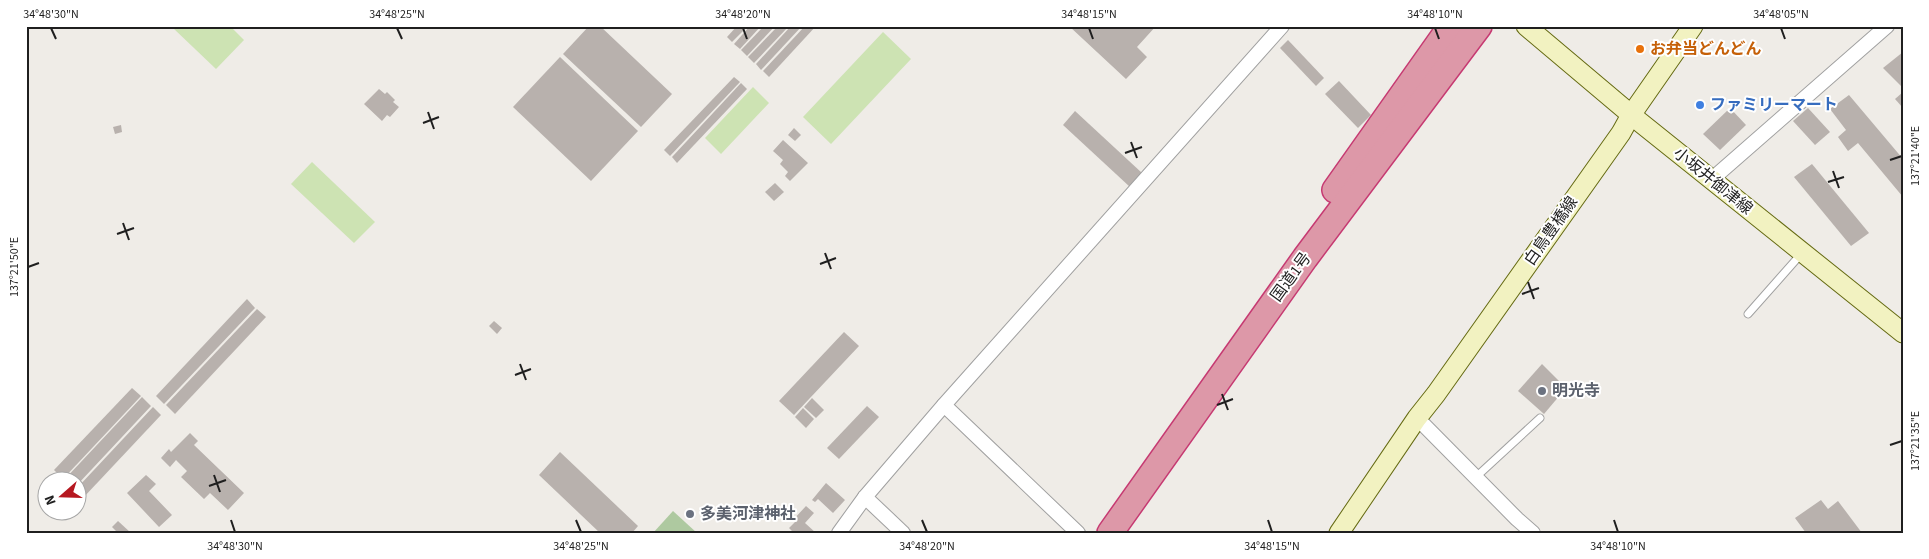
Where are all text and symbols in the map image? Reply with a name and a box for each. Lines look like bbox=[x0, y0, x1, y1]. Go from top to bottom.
text: 34°48'30"N bbox=[23, 6, 79, 23]
text: 34°48'25"N bbox=[369, 6, 425, 23]
text: 34°48'20"N bbox=[715, 6, 771, 23]
text: 34°48'15"N bbox=[1061, 6, 1117, 23]
text: 34°48'10"N bbox=[1407, 6, 1463, 23]
text: 34°48'05"N bbox=[1753, 6, 1809, 23]
place label: お弁当どんどん bbox=[1650, 38, 1762, 60]
marker: お弁当どんどん bbox=[1634, 43, 1646, 55]
place label: ファミリーマート bbox=[1710, 94, 1838, 116]
marker: ファミリーマート bbox=[1694, 99, 1706, 111]
text: 137°21'40"E bbox=[1907, 126, 1924, 186]
street label: 小坂井御津線 bbox=[1669, 142, 1757, 220]
street label: 白鳥豊橋線 bbox=[1519, 192, 1583, 270]
text: 137°21'50"E bbox=[6, 237, 23, 297]
street label: 国道1号 bbox=[1266, 248, 1316, 306]
place label: 明光寺 bbox=[1552, 380, 1600, 402]
marker: 明光寺 bbox=[1536, 385, 1548, 397]
text: 137°21'35"E bbox=[1907, 411, 1924, 471]
north arrow bbox=[38, 472, 88, 522]
text: N bbox=[40, 492, 62, 508]
place label: 多美河津神社 bbox=[700, 503, 796, 525]
marker: 多美河津神社 bbox=[684, 508, 696, 520]
text: 34°48'30"N bbox=[207, 538, 263, 555]
text: 34°48'25"N bbox=[553, 538, 609, 555]
text: 34°48'20"N bbox=[899, 538, 955, 555]
text: 34°48'15"N bbox=[1244, 538, 1300, 555]
text: 34°48'10"N bbox=[1590, 538, 1646, 555]

